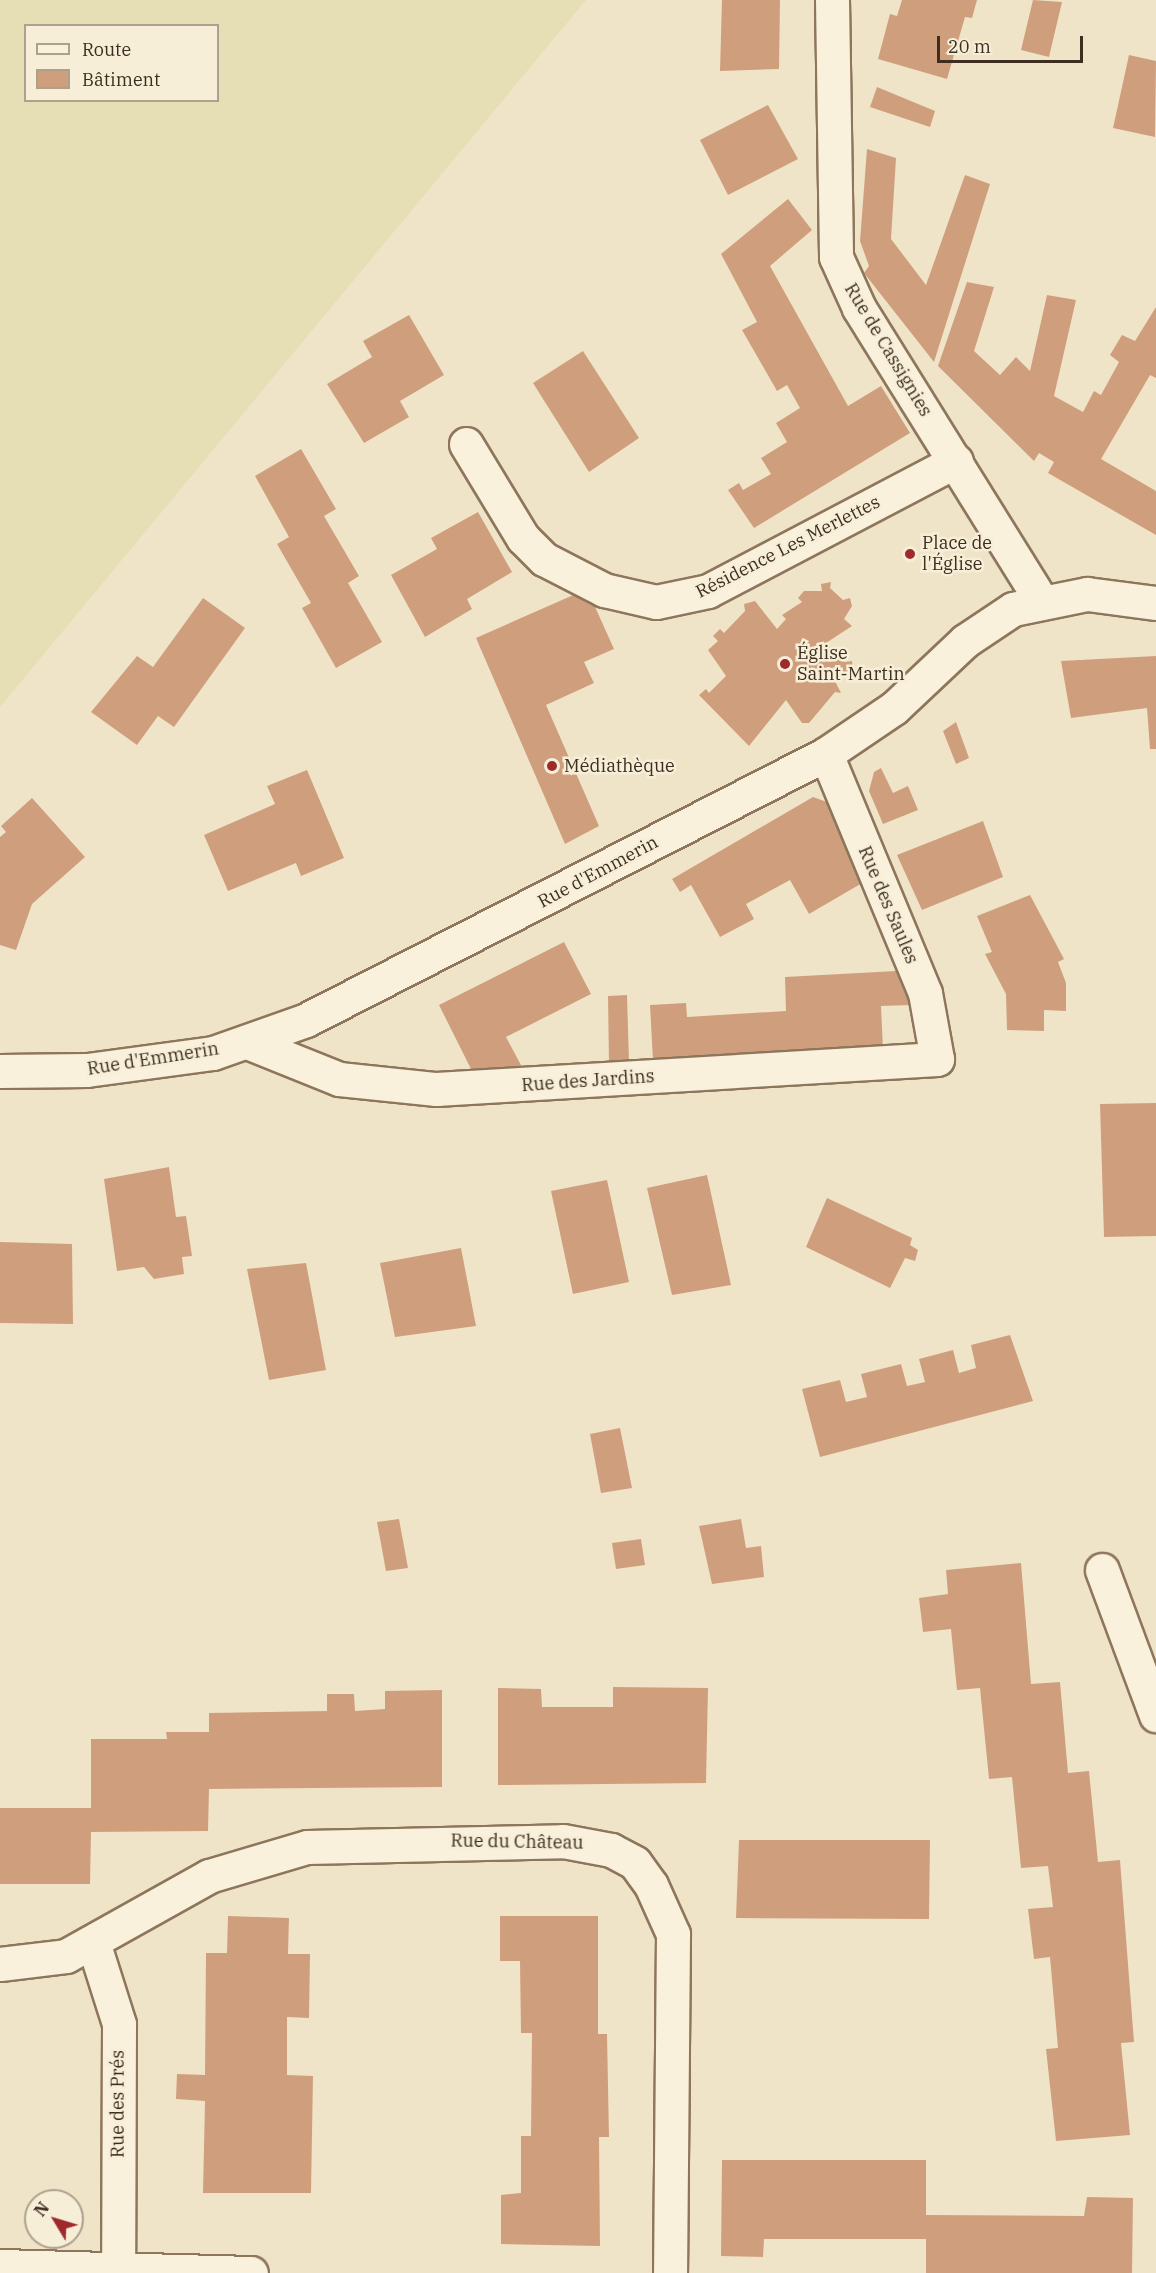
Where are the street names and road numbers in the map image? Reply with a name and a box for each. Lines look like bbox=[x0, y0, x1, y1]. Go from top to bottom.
street label: Rue de Cassignies bbox=[840, 279, 936, 421]
street label: Résidence Les Merlettes bbox=[692, 491, 884, 603]
street label: Rue d'Emmerin bbox=[534, 831, 662, 913]
street label: Rue des Saules bbox=[853, 843, 923, 967]
street label: Rue d'Emmerin bbox=[86, 1038, 220, 1080]
street label: Rue des Jardins bbox=[521, 1066, 655, 1096]
street label: Rue du Château bbox=[450, 1830, 584, 1854]
street label: Rue des Prés bbox=[107, 2050, 129, 2158]

